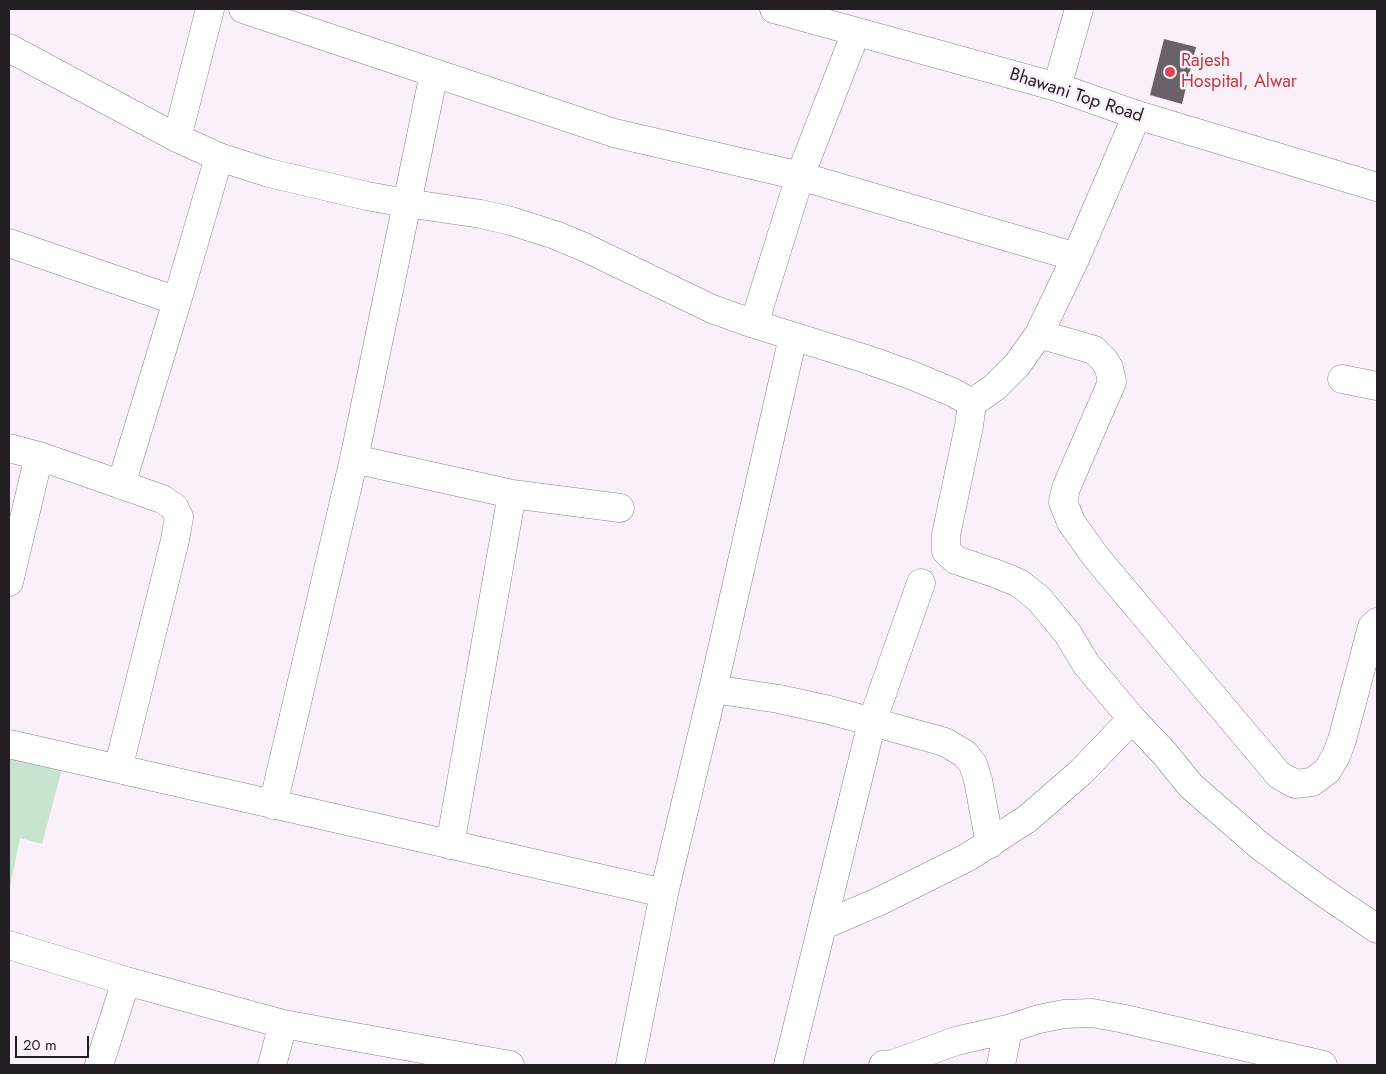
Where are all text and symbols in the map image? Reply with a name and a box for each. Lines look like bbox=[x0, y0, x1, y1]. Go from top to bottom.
place label: Rajesh Hospital, Alwar bbox=[1181, 51, 1297, 94]
street label: Bhawani Top Road bbox=[1006, 64, 1146, 128]
marker: Rajesh Hospital, Alwar bbox=[1163, 65, 1177, 79]
scale bar bbox=[18, 1026, 91, 1058]
text: 20 m bbox=[23, 1034, 57, 1056]

